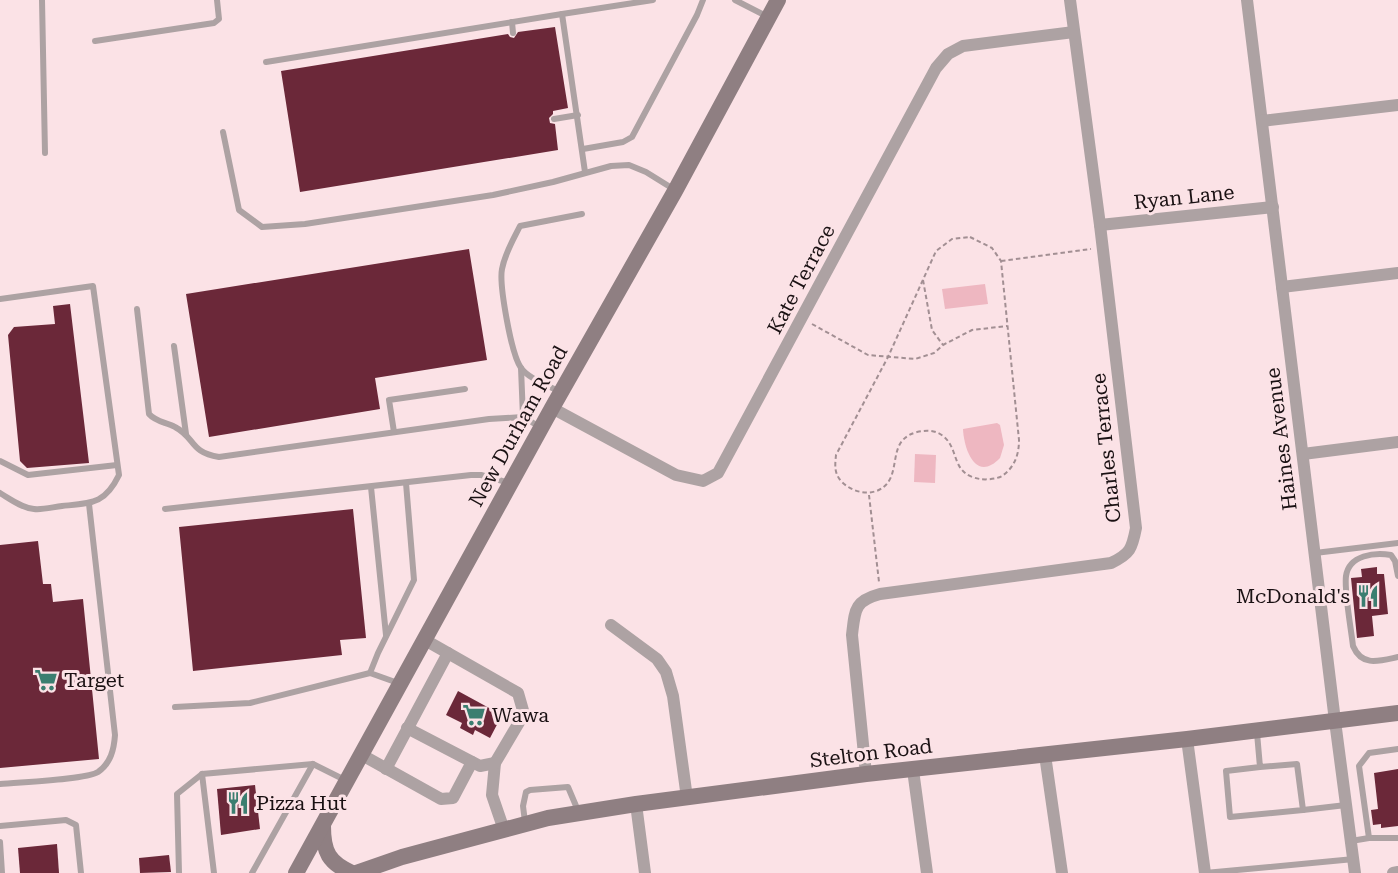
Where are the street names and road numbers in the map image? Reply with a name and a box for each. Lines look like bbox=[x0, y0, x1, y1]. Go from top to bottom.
street label: Ryan Lane bbox=[1133, 180, 1236, 214]
street label: Kate Terrace bbox=[762, 220, 840, 338]
street label: New Durham Road bbox=[464, 341, 572, 511]
street label: Haines Avenue bbox=[1260, 366, 1302, 512]
street label: Charles Terrace bbox=[1086, 372, 1126, 524]
street label: Stelton Road bbox=[808, 734, 934, 772]

